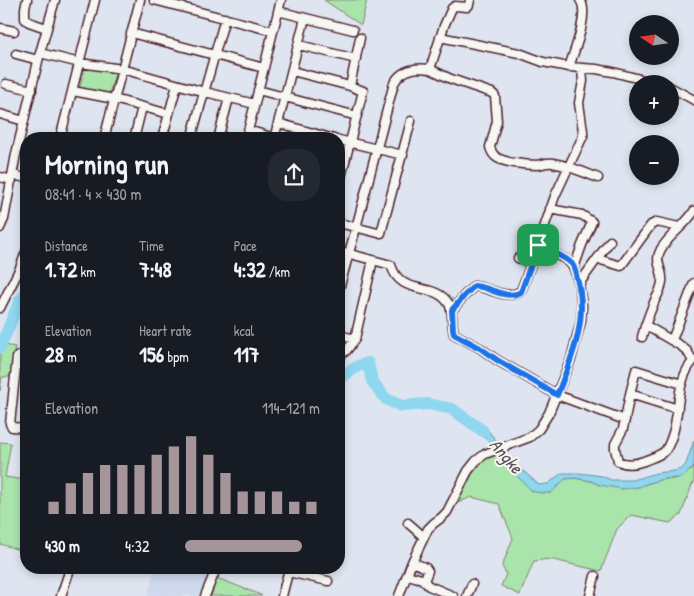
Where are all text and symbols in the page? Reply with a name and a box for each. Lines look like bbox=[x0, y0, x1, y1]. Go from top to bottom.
north arrow bbox=[629, 15, 679, 65]
map controls bbox=[629, 15, 679, 185]
button: + bbox=[629, 75, 679, 125]
button: − bbox=[629, 135, 679, 185]
text: Morning run bbox=[45, 145, 169, 183]
button: share bbox=[268, 149, 320, 201]
text: 08:41 · 4 × 430 m bbox=[45, 183, 141, 205]
pin bbox=[517, 224, 559, 266]
icon: arrive bbox=[524, 231, 552, 259]
text: Distance bbox=[45, 236, 88, 255]
text: Time bbox=[139, 236, 164, 255]
text: Pace bbox=[234, 236, 257, 255]
text: 1.72 bbox=[45, 255, 77, 284]
text: 7:48 bbox=[139, 255, 172, 284]
text: 4:32 bbox=[234, 255, 266, 284]
text: km bbox=[77, 262, 96, 281]
text: /km bbox=[266, 262, 290, 281]
text: Elevation bbox=[45, 321, 92, 340]
text: Heart rate bbox=[139, 321, 192, 340]
text: kcal bbox=[234, 321, 254, 340]
text: 28 bbox=[45, 340, 64, 369]
text: 156 bbox=[139, 340, 164, 369]
text: 117 bbox=[234, 340, 259, 369]
text: m bbox=[64, 347, 77, 366]
text: bpm bbox=[164, 347, 189, 366]
text: Elevation bbox=[45, 397, 98, 419]
text: 114–121 m bbox=[262, 397, 320, 419]
water label: Angke bbox=[484, 433, 529, 479]
text: 430 m bbox=[45, 535, 80, 557]
text: 4:32 bbox=[125, 535, 149, 557]

